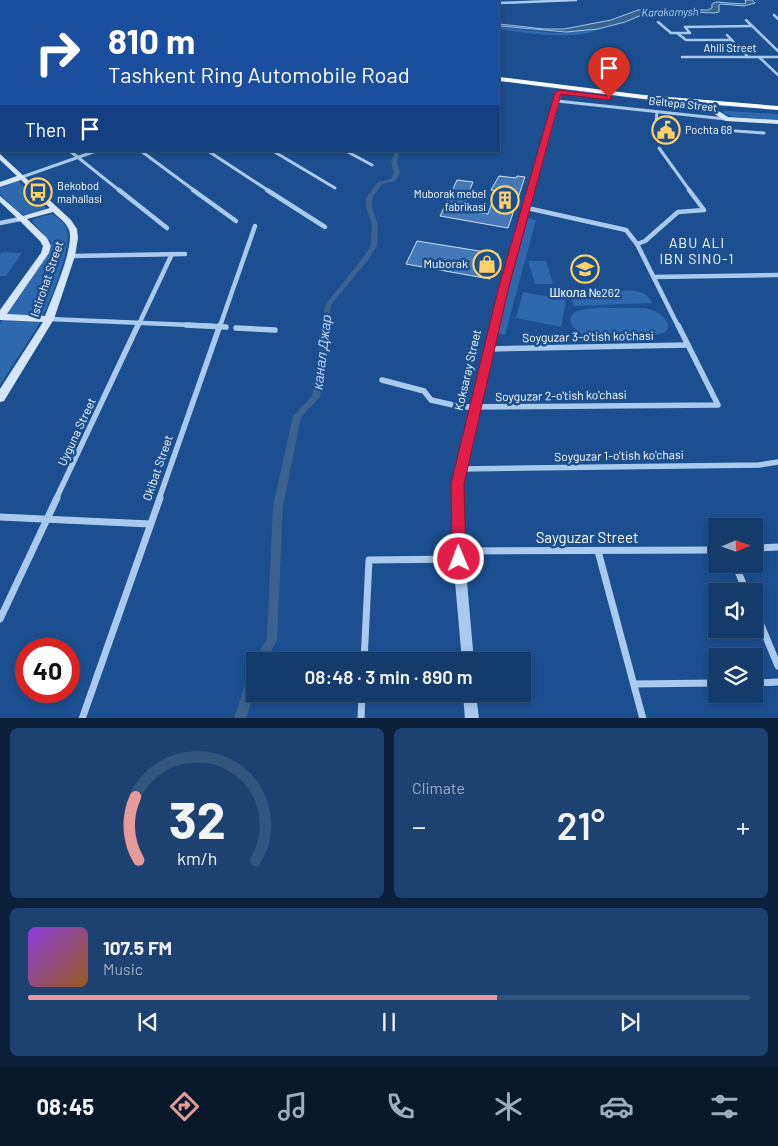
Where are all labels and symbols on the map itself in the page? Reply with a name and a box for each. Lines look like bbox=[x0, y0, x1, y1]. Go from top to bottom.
water label: Karakamysh bbox=[641, 4, 699, 18]
street label: Ahili Street bbox=[704, 41, 756, 54]
pin bbox=[588, 47, 630, 98]
street label: Beltepa Street bbox=[648, 93, 718, 114]
public building icon: Pochta 68 bbox=[651, 115, 681, 145]
place label: Pochta 68 bbox=[685, 123, 732, 136]
bus stop icon: Bekobod mahallasi bbox=[23, 177, 53, 207]
place label: Bekobod mahallasi bbox=[57, 179, 102, 205]
building icon: Muborak mebel fabrikasi bbox=[490, 185, 520, 215]
place label: Muborak mebel fabrikasi bbox=[414, 187, 486, 213]
district label: ABU ALI IBN SINO-1 bbox=[659, 234, 735, 267]
street label: Istirohat Street bbox=[27, 239, 66, 318]
shop icon: Muborak bbox=[472, 249, 502, 279]
school or university icon: Школа №262 bbox=[570, 254, 600, 284]
place label: Muborak bbox=[423, 256, 468, 270]
place label: Школа №262 bbox=[550, 285, 620, 299]
water label: канал Джар bbox=[308, 313, 335, 390]
street label: Koksaray Street bbox=[451, 328, 483, 412]
street label: Soyguzar 3-o'tish ko'chasi bbox=[522, 328, 654, 344]
street label: Soyguzar 2-o'tish ko'chasi bbox=[495, 387, 627, 403]
street label: Uyguna Street bbox=[54, 395, 98, 468]
street label: Okibat Street bbox=[139, 433, 175, 502]
street label: Soyguzar 1-o'tish ko'chasi bbox=[554, 447, 684, 463]
north arrow bbox=[708, 518, 762, 572]
street label: Sayguzar Street bbox=[536, 528, 638, 546]
position arrow bbox=[432, 532, 484, 584]
speed limit sign: 40 bbox=[15, 638, 80, 703]

